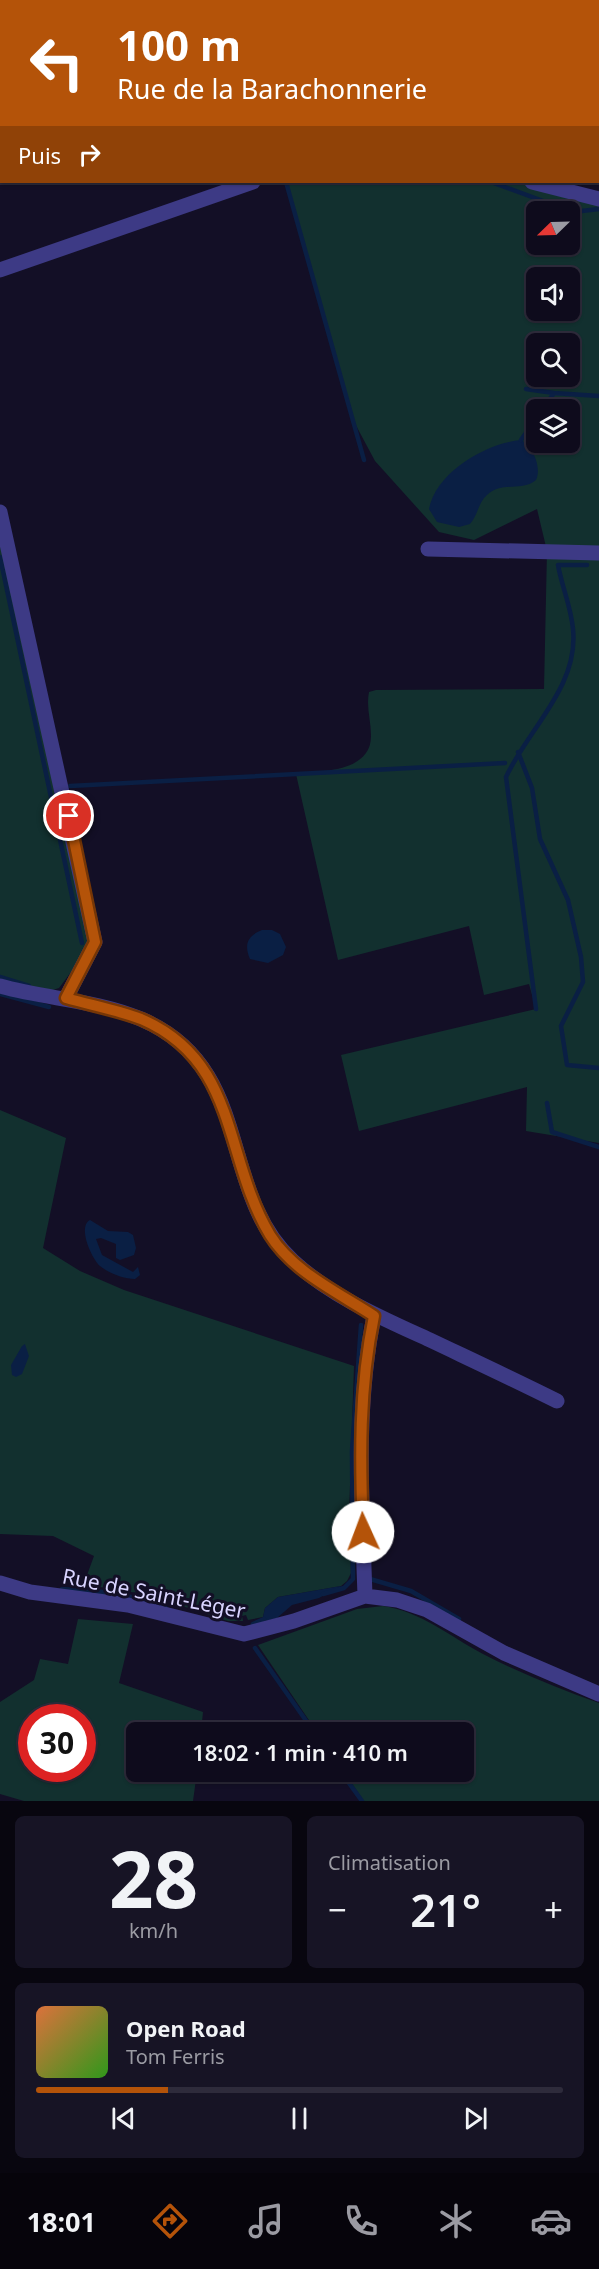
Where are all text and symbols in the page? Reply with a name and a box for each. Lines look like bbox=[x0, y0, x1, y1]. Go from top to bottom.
text: 100 m bbox=[117, 16, 241, 73]
icon: left bbox=[18, 24, 96, 102]
text: Rue de la Barachonnerie bbox=[117, 70, 427, 107]
icon: right bbox=[73, 138, 106, 171]
text: Puis bbox=[18, 140, 61, 170]
north arrow bbox=[526, 201, 580, 255]
map controls bbox=[526, 201, 580, 453]
button: sound bbox=[526, 267, 580, 321]
button: search bbox=[526, 333, 580, 387]
button: layers bbox=[526, 399, 580, 453]
pin bbox=[43, 790, 94, 841]
icon: arrive bbox=[52, 799, 85, 832]
position arrow bbox=[331, 1500, 395, 1564]
street label: Rue de Saint-Léger bbox=[60, 1562, 248, 1625]
speed limit sign: 30 bbox=[18, 1704, 96, 1782]
text: 18:02 · 1 min · 410 m bbox=[192, 1737, 408, 1767]
text: 28 bbox=[109, 1825, 198, 1931]
text: Climatisation bbox=[328, 1849, 451, 1876]
text: 21° bbox=[410, 1879, 481, 1940]
text: − bbox=[328, 1887, 347, 1932]
text: + bbox=[544, 1887, 563, 1932]
text: km/h bbox=[129, 1917, 178, 1944]
text: Open Road bbox=[126, 2013, 246, 2043]
text: Tom Ferris bbox=[126, 2043, 225, 2070]
icon: previous bbox=[107, 2102, 140, 2135]
icon: pause bbox=[283, 2102, 316, 2135]
icon: next bbox=[459, 2102, 492, 2135]
icon: directions bbox=[149, 2200, 191, 2242]
icon: music bbox=[245, 2200, 287, 2242]
icon: phone bbox=[340, 2200, 382, 2242]
icon: climate bbox=[435, 2200, 477, 2242]
icon: car bbox=[530, 2200, 572, 2242]
text: 18:01 bbox=[27, 2203, 96, 2240]

